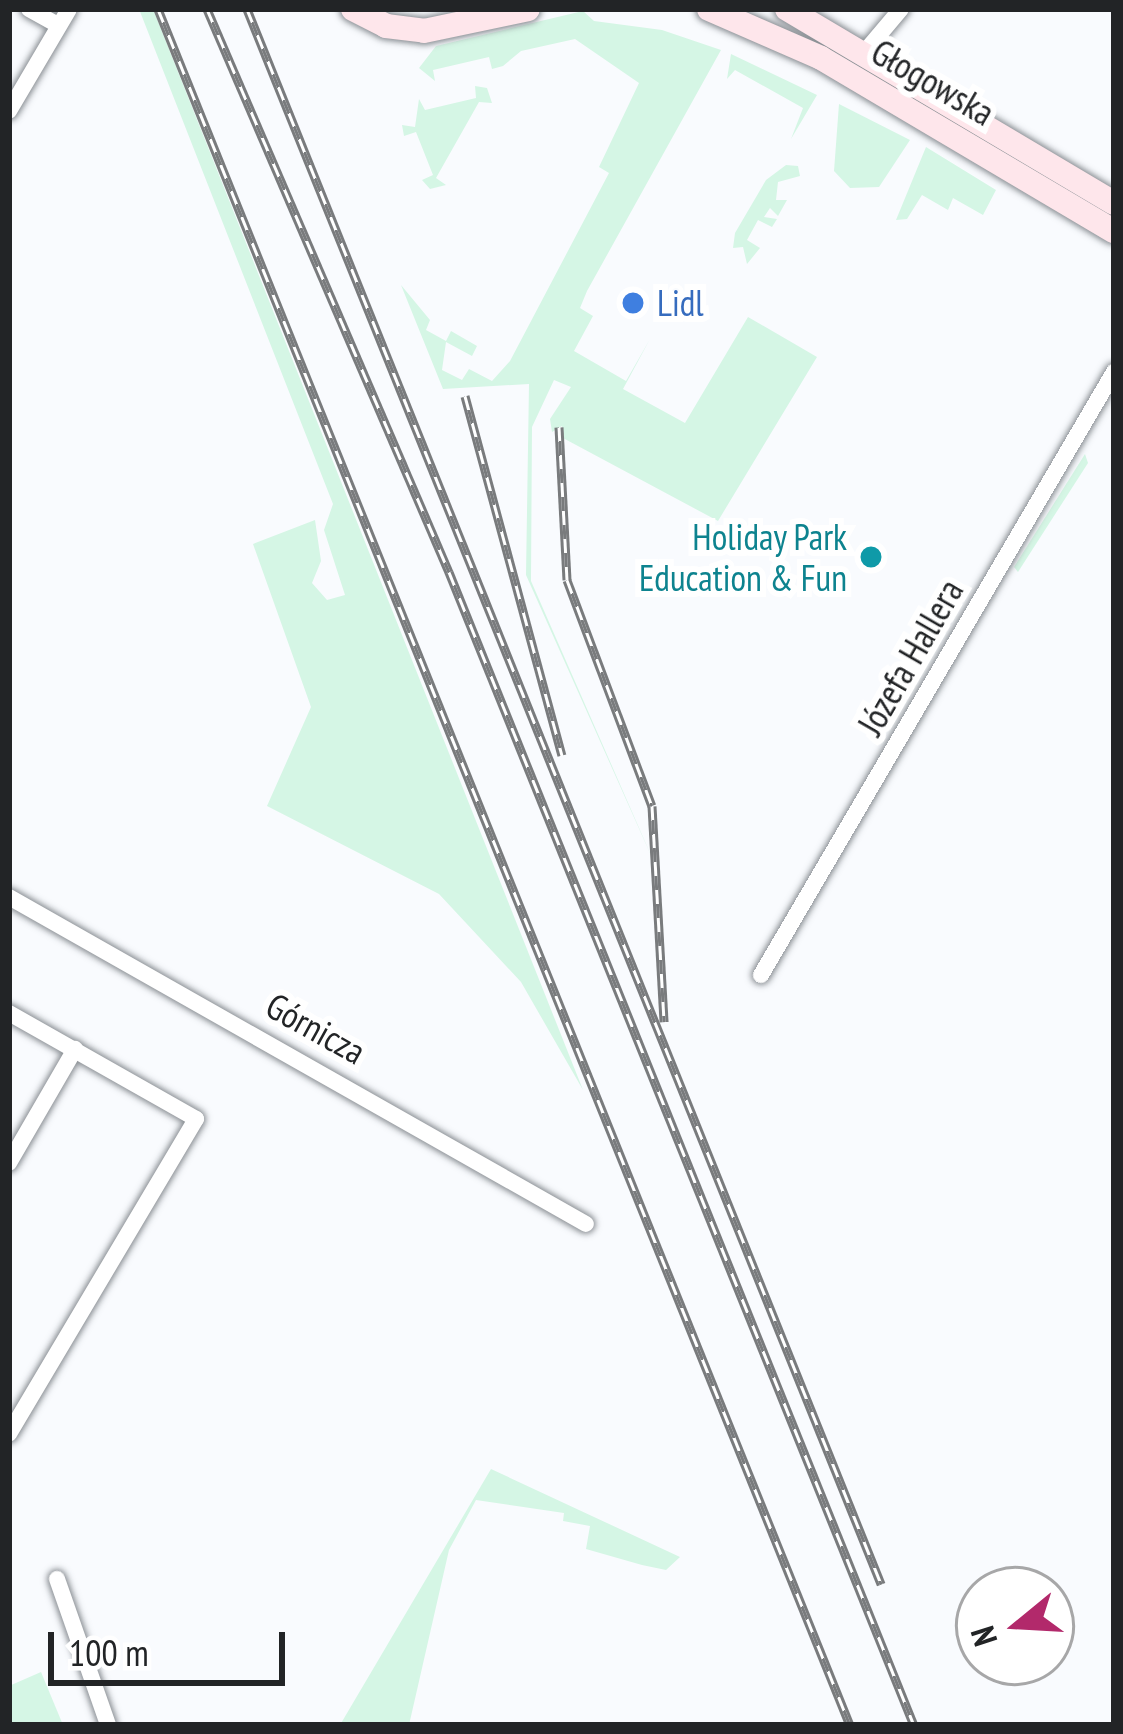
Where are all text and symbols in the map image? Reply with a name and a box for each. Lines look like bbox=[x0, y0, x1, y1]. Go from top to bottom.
street label: Głogowska bbox=[864, 30, 1002, 134]
place label: Lidl bbox=[657, 281, 704, 325]
marker: Lidl bbox=[620, 290, 646, 316]
place label: Holiday Park Education & Fun bbox=[639, 514, 847, 599]
marker: Holiday Park Education & Fun bbox=[858, 544, 884, 570]
street label: Józefa Hallera bbox=[848, 572, 972, 742]
street label: Górnicza bbox=[259, 983, 373, 1073]
north arrow bbox=[955, 1566, 1075, 1686]
scale bar bbox=[54, 1608, 291, 1682]
text: N bbox=[960, 1621, 1006, 1651]
text: 100 m bbox=[69, 1629, 149, 1676]

